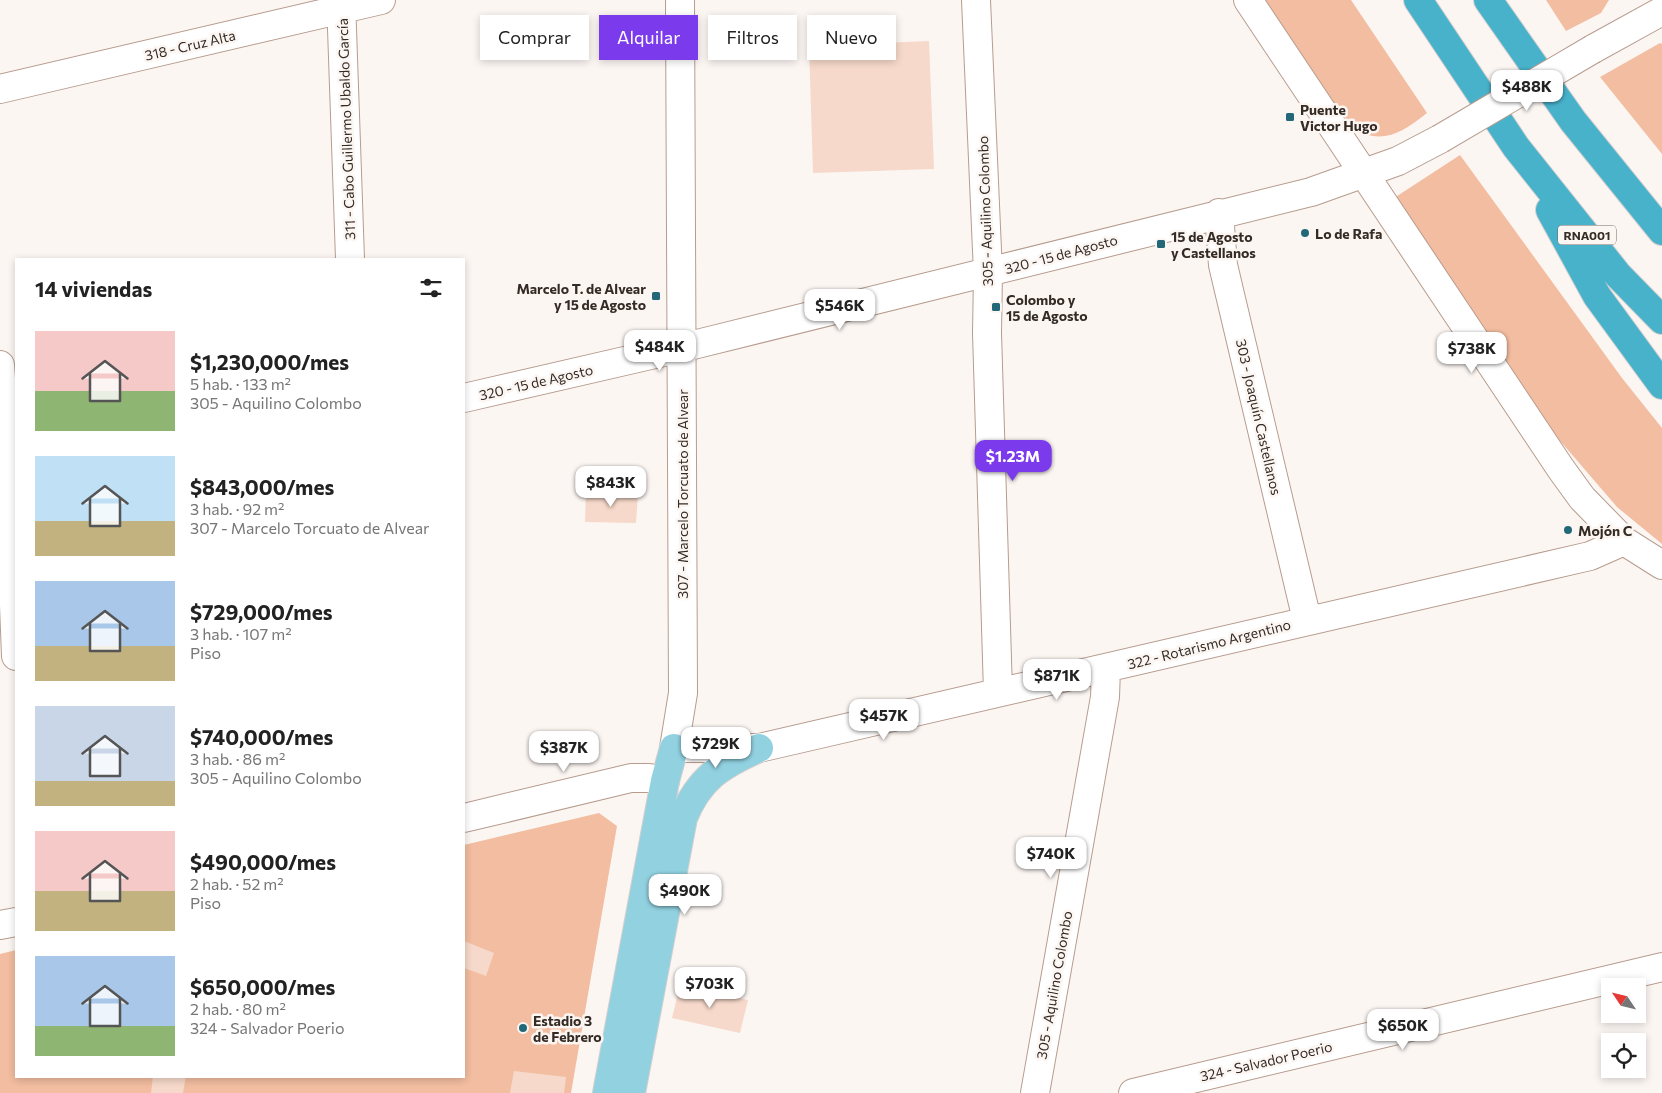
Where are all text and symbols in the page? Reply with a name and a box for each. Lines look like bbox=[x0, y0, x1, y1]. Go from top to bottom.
chip: Comprar bbox=[480, 15, 589, 60]
chip: Alquilar bbox=[599, 15, 698, 60]
chip: Filtros bbox=[708, 15, 797, 60]
chip: Nuevo bbox=[807, 15, 896, 60]
street label: 311 - Cabo Guillermo Ubaldo García bbox=[334, 18, 358, 240]
street label: 318 - Cruz Alta bbox=[143, 26, 237, 64]
pin: $488K bbox=[1492, 70, 1562, 112]
text: $488K bbox=[1502, 76, 1552, 95]
place label: Puente Victor Hugo bbox=[1300, 101, 1378, 134]
marker: Puente Victor Hugo bbox=[1284, 111, 1296, 123]
street label: 305 - Aquilino Colombo bbox=[974, 136, 996, 286]
place label: Lo de Rafa bbox=[1315, 225, 1382, 242]
road number: RNA001 bbox=[1558, 226, 1616, 244]
marker: Lo de Rafa bbox=[1299, 227, 1311, 239]
place label: 15 de Agosto y Castellanos bbox=[1171, 228, 1256, 261]
street label: 320 - 15 de Agosto bbox=[1003, 231, 1119, 277]
marker: 15 de Agosto y Castellanos bbox=[1155, 238, 1167, 250]
icon: filters bbox=[417, 274, 445, 302]
text: 14 viviendas bbox=[35, 276, 152, 301]
place label: Marcelo T. de Alvear y 15 de Agosto bbox=[516, 280, 646, 313]
pin: $546K bbox=[805, 288, 875, 331]
marker: Marcelo T. de Alvear y 15 de Agosto bbox=[650, 290, 662, 302]
place label: Colombo y 15 de Agosto bbox=[1006, 291, 1088, 324]
text: $546K bbox=[815, 295, 865, 314]
marker: Colombo y 15 de Agosto bbox=[990, 301, 1002, 313]
pin: $484K bbox=[625, 330, 695, 372]
pin: $738K bbox=[1437, 332, 1507, 374]
text: $484K bbox=[635, 336, 685, 355]
street label: 303 - Joaquín Castellanos bbox=[1233, 337, 1285, 497]
text: $738K bbox=[1448, 338, 1496, 357]
text: $1,230,000/mes bbox=[190, 349, 349, 374]
icon: home bbox=[75, 351, 135, 411]
street label: 320 - 15 de Agosto bbox=[477, 361, 595, 403]
text: 5 hab. · 133 m² bbox=[190, 374, 291, 393]
street label: 307 - Marcelo Torcuato de Alvear bbox=[674, 389, 691, 599]
text: 305 - Aquilino Colombo bbox=[190, 393, 362, 412]
pin: $1.23M bbox=[972, 440, 1054, 482]
text: $1.23M bbox=[986, 446, 1040, 465]
pin: $843K bbox=[576, 466, 646, 508]
text: $843K bbox=[586, 472, 636, 491]
text: $843,000/mes bbox=[190, 474, 334, 499]
icon: home bbox=[75, 476, 135, 536]
text: 3 hab. · 92 m² bbox=[190, 499, 284, 518]
text: 307 - Marcelo Torcuato de Alvear bbox=[190, 518, 429, 537]
place label: Mojón C bbox=[1578, 522, 1632, 539]
marker: Mojón C bbox=[1562, 524, 1574, 536]
text: $729,000/mes bbox=[190, 599, 332, 624]
icon: home bbox=[75, 601, 135, 661]
street label: 322 - Rotarismo Argentino bbox=[1126, 615, 1292, 673]
text: 3 hab. · 107 m² bbox=[190, 624, 292, 643]
text: Piso bbox=[190, 643, 221, 662]
pin: $871K bbox=[1022, 658, 1092, 701]
text: $871K bbox=[1034, 665, 1080, 684]
pin: $457K bbox=[849, 698, 919, 741]
text: $457K bbox=[860, 705, 908, 724]
text: $740,000/mes bbox=[190, 724, 333, 749]
icon: home bbox=[75, 726, 135, 786]
pin: $729K bbox=[681, 726, 751, 769]
pin: $387K bbox=[529, 730, 599, 773]
text: $729K bbox=[692, 733, 740, 752]
text: $387K bbox=[540, 737, 588, 756]
text: 3 hab. · 86 m² bbox=[190, 749, 285, 768]
text: 305 - Aquilino Colombo bbox=[190, 768, 362, 787]
pin: $740K bbox=[1016, 836, 1086, 879]
text: $740K bbox=[1027, 843, 1075, 862]
text: $490,000/mes bbox=[190, 849, 336, 874]
icon: home bbox=[75, 851, 135, 911]
text: 2 hab. · 52 m² bbox=[190, 874, 284, 893]
pin: $490K bbox=[650, 874, 720, 916]
text: $490K bbox=[660, 880, 710, 899]
text: Piso bbox=[190, 893, 221, 912]
street label: 305 - Aquilino Colombo bbox=[1033, 909, 1075, 1061]
pin: $703K bbox=[675, 966, 745, 1009]
text: $703K bbox=[686, 973, 734, 992]
text: $650,000/mes bbox=[190, 974, 335, 999]
icon: home bbox=[75, 976, 135, 1036]
north arrow bbox=[1601, 978, 1646, 1022]
map controls bbox=[1601, 978, 1646, 1078]
text: 2 hab. · 80 m² bbox=[190, 999, 286, 1018]
pin: $650K bbox=[1368, 1008, 1438, 1051]
place label: Estadio 3 de Febrero bbox=[533, 1012, 602, 1045]
text: $650K bbox=[1378, 1015, 1428, 1034]
text: 324 - Salvador Poerio bbox=[190, 1018, 344, 1037]
marker: Estadio 3 de Febrero bbox=[517, 1022, 529, 1034]
button: locate bbox=[1601, 1033, 1646, 1078]
street label: 324 - Salvador Poerio bbox=[1198, 1038, 1334, 1084]

